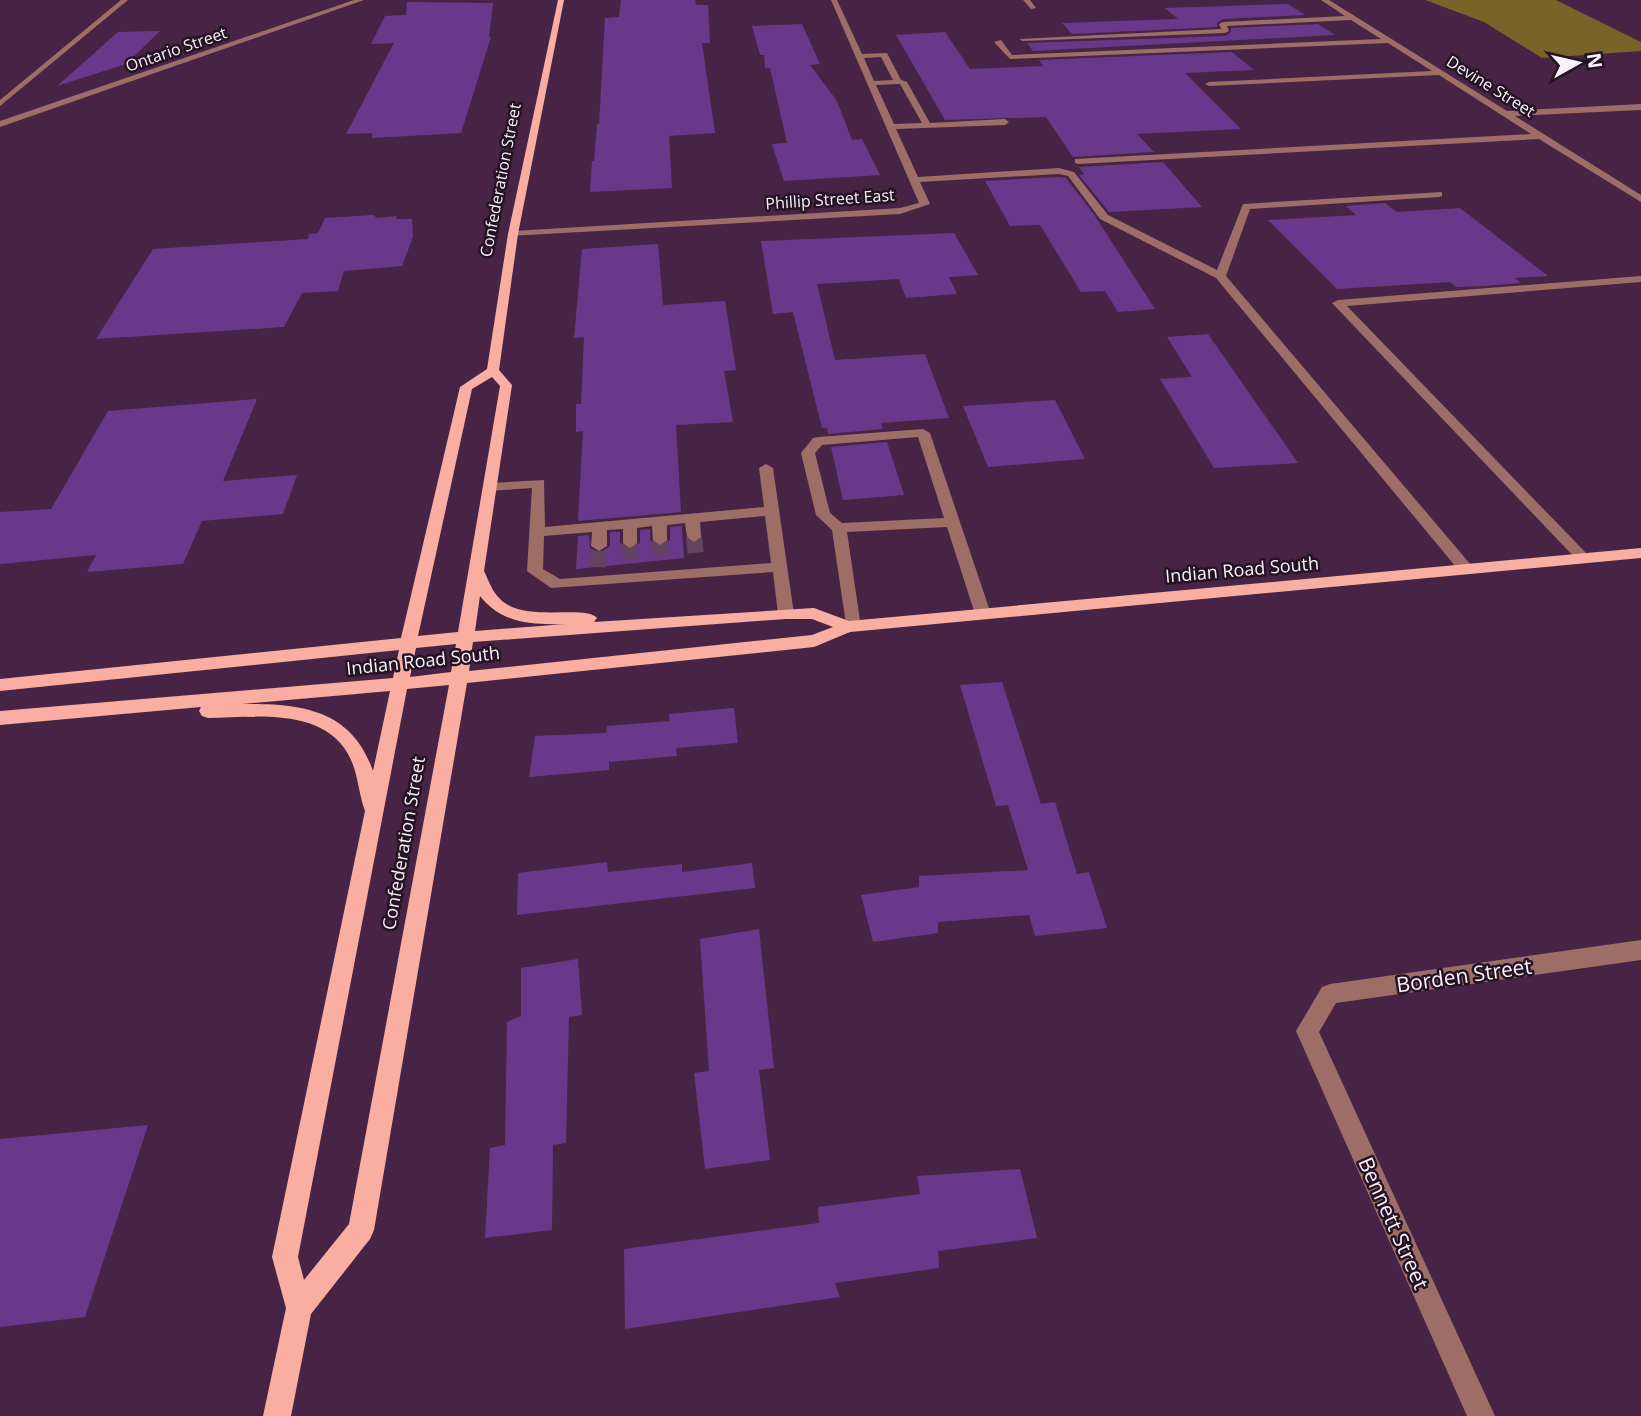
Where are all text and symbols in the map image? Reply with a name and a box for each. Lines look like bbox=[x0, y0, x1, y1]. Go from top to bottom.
street label: Ontario Street bbox=[122, 21, 230, 77]
north arrow bbox=[1543, 28, 1613, 98]
street label: Devine Street bbox=[1443, 50, 1540, 122]
text: N bbox=[1581, 51, 1609, 70]
street label: Confederation Street bbox=[474, 101, 526, 259]
street label: Phillip Street East bbox=[765, 183, 896, 214]
street label: Indian Road South bbox=[1164, 550, 1320, 588]
street label: Indian Road South bbox=[345, 640, 501, 680]
street label: Confederation Street bbox=[376, 754, 430, 932]
street label: Borden Street bbox=[1395, 952, 1533, 998]
street label: Bennett Street bbox=[1352, 1152, 1436, 1294]

